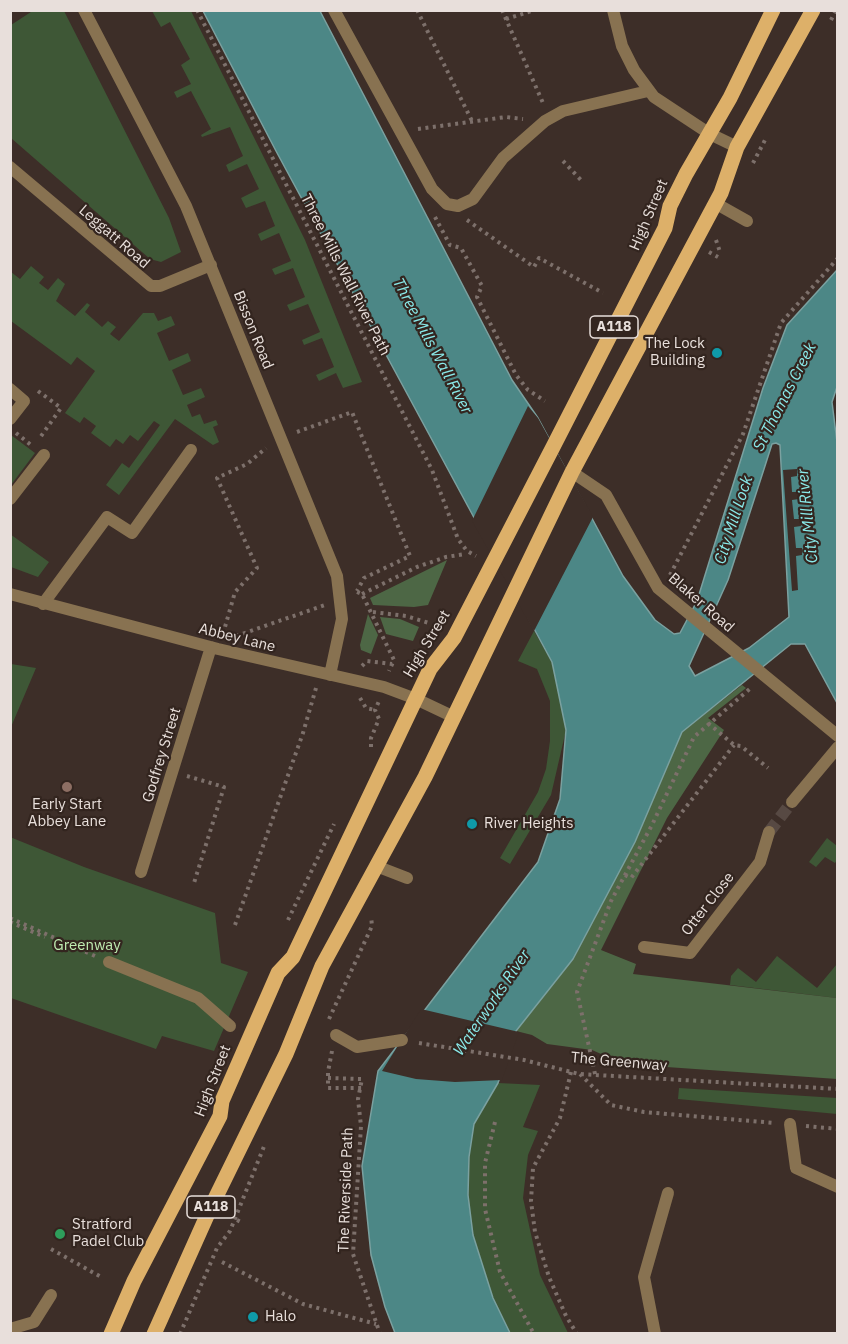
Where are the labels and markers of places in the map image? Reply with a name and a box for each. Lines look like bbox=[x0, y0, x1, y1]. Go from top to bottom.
place label: The Lock Building bbox=[645, 335, 705, 370]
marker: The Lock Building bbox=[710, 346, 724, 360]
marker: Early Start Abbey Lane bbox=[60, 780, 74, 794]
place label: Early Start Abbey Lane bbox=[28, 796, 106, 831]
place label: River Heights bbox=[484, 815, 573, 833]
marker: River Heights bbox=[465, 817, 479, 831]
place label: Stratford Padel Club bbox=[72, 1216, 144, 1251]
marker: Stratford Padel Club bbox=[53, 1227, 67, 1241]
place label: Halo bbox=[265, 1308, 296, 1326]
marker: Halo bbox=[246, 1310, 260, 1324]

